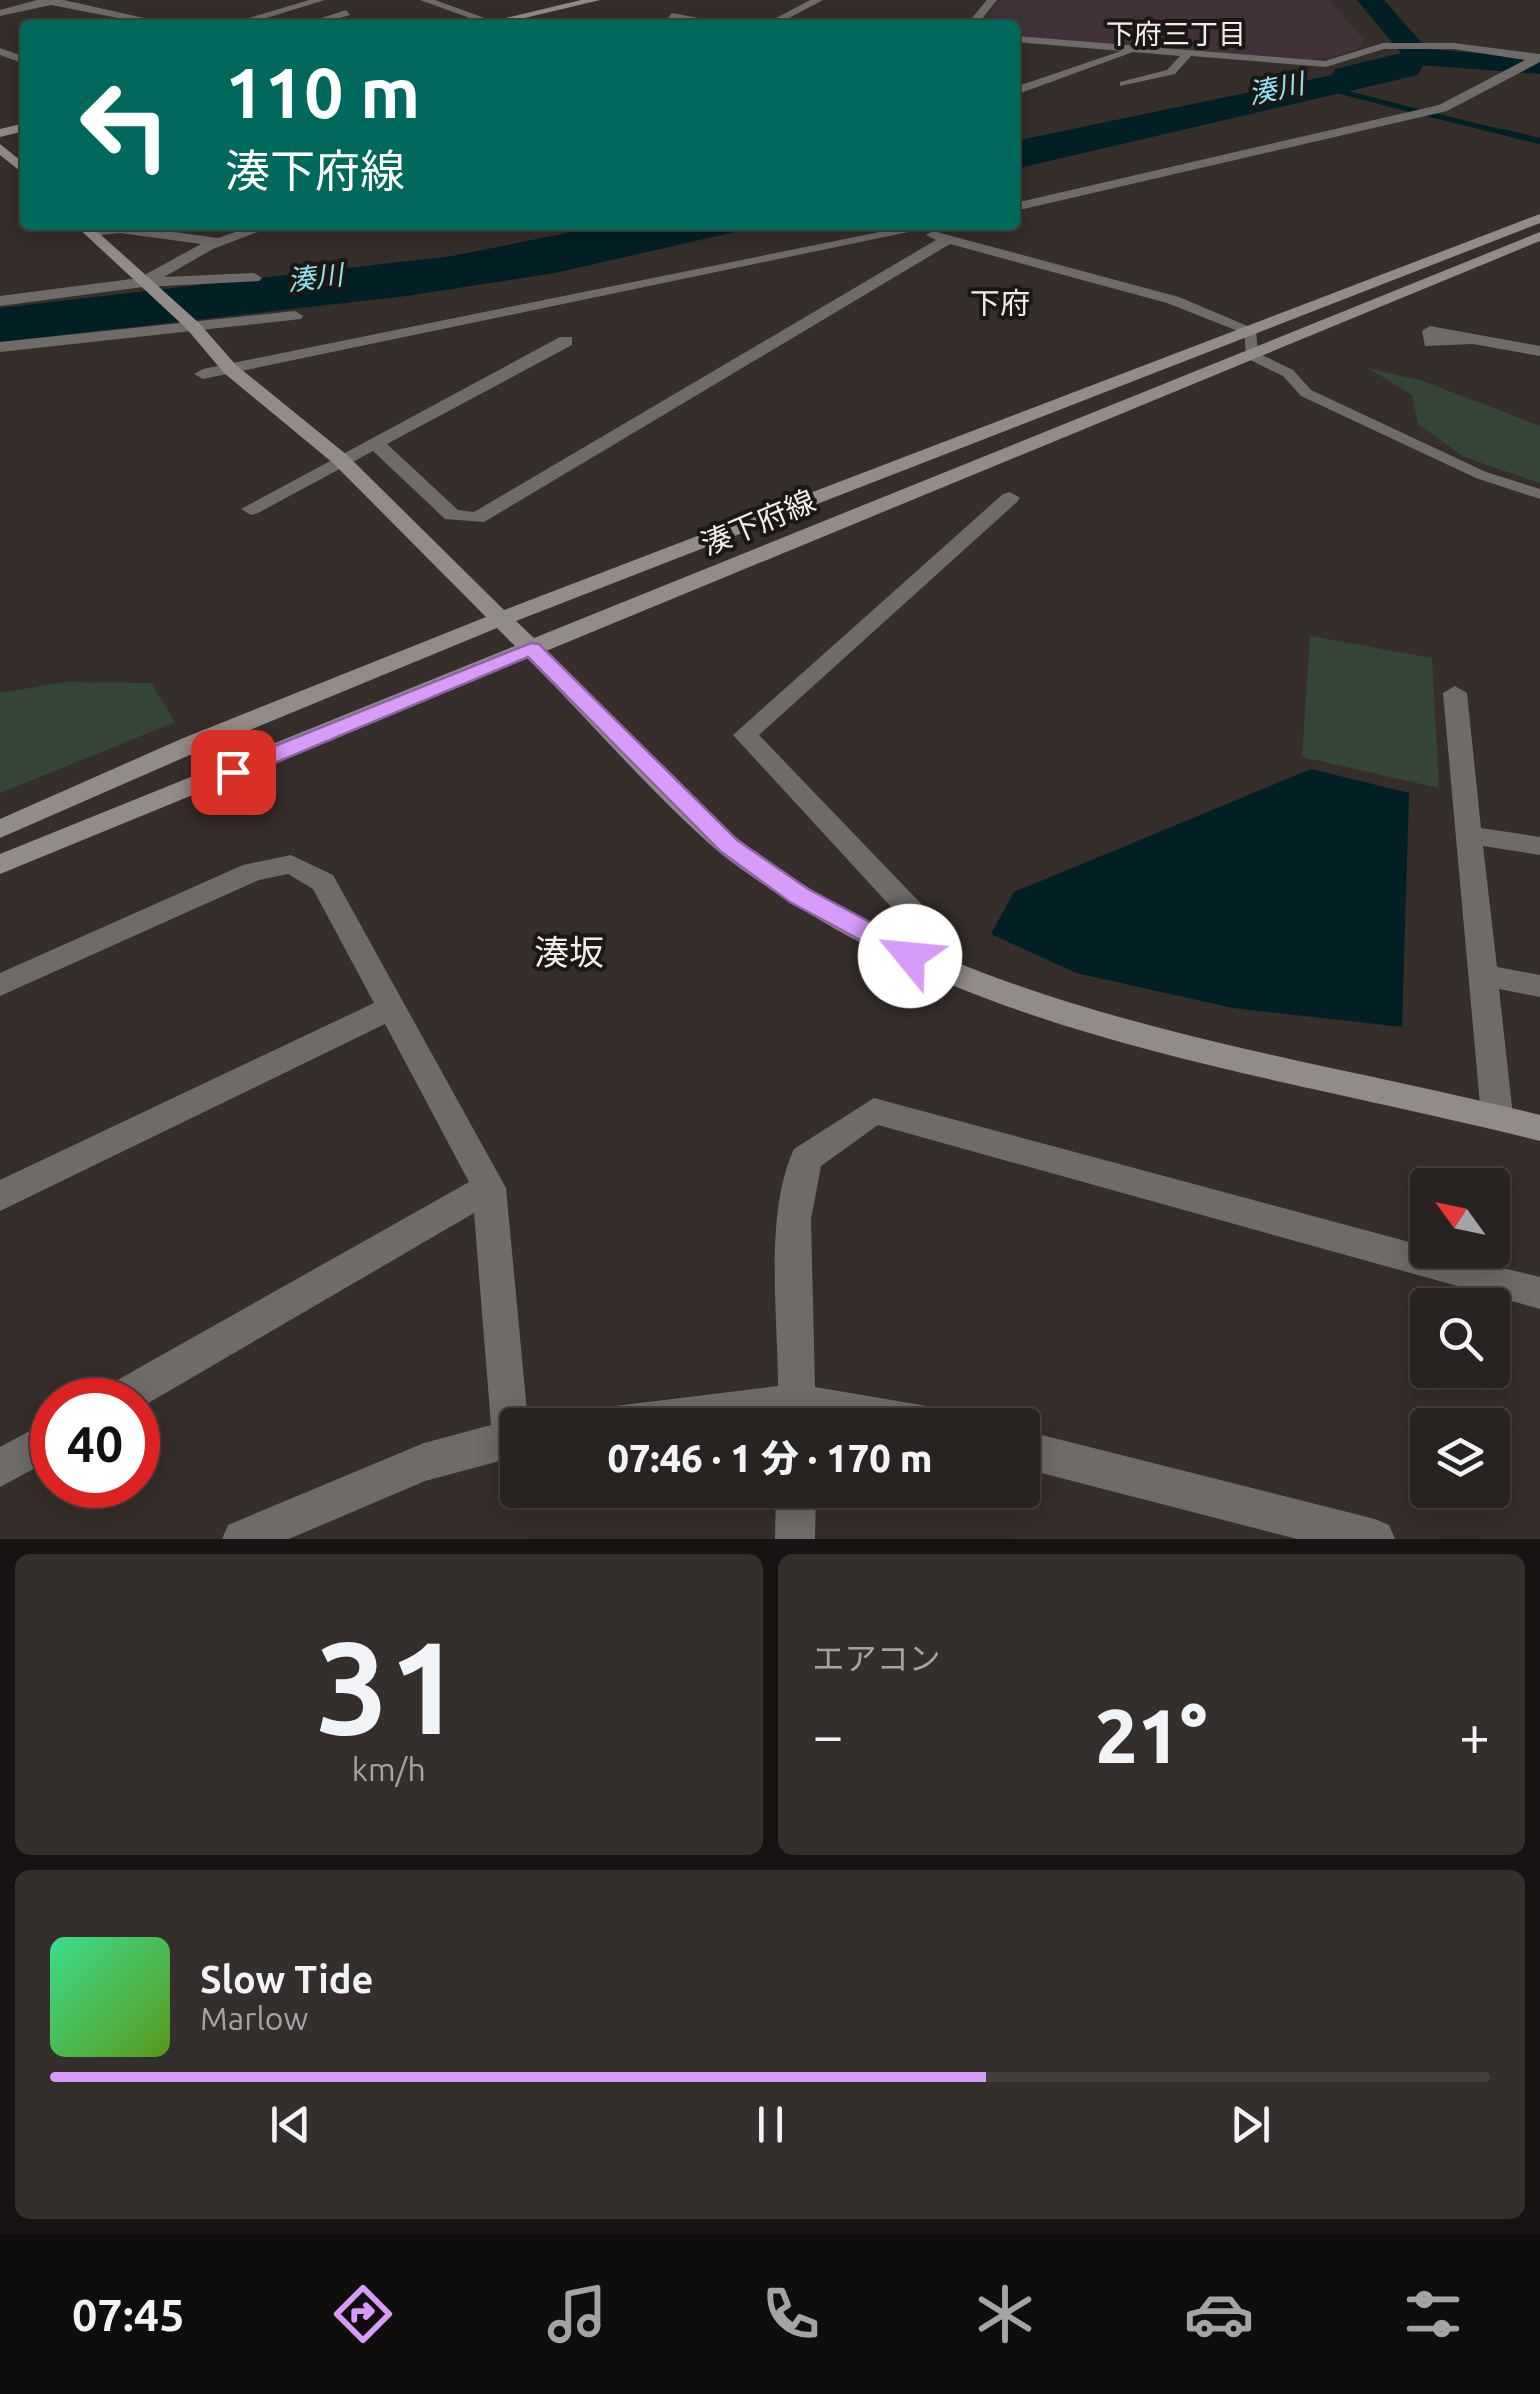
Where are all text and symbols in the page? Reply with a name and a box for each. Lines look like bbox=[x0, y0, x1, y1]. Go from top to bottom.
district label: 下府三丁目 bbox=[1106, 18, 1246, 49]
text: 110 m bbox=[225, 53, 420, 131]
icon: left bbox=[60, 60, 190, 190]
water label: 湊川 bbox=[1245, 66, 1310, 109]
text: 湊下府線 bbox=[225, 145, 405, 196]
water label: 湊川 bbox=[285, 258, 348, 296]
district label: 下府 bbox=[970, 286, 1030, 320]
street label: 湊下府線 bbox=[696, 483, 820, 561]
pin bbox=[191, 730, 276, 815]
icon: arrive bbox=[206, 745, 261, 800]
position arrow bbox=[858, 904, 962, 1008]
district label: 湊坂 bbox=[534, 932, 604, 972]
north arrow bbox=[1410, 1168, 1510, 1268]
map controls bbox=[1410, 1168, 1510, 1508]
button: search bbox=[1410, 1288, 1510, 1388]
speed limit sign: 40 bbox=[30, 1378, 160, 1508]
button: layers bbox=[1410, 1408, 1510, 1508]
text: 07:46 · 1 分 · 170 m bbox=[608, 1437, 932, 1479]
text: 31 bbox=[315, 1613, 462, 1759]
text: エアコン bbox=[813, 1640, 941, 1676]
text: 21° bbox=[1095, 1693, 1207, 1777]
text: − bbox=[813, 1704, 844, 1765]
text: + bbox=[1459, 1704, 1490, 1765]
text: km/h bbox=[352, 1751, 426, 1787]
text: Slow Tide bbox=[200, 1958, 373, 2000]
text: Marlow bbox=[200, 2000, 308, 2036]
icon: previous bbox=[263, 2097, 318, 2152]
icon: pause bbox=[743, 2097, 798, 2152]
icon: next bbox=[1223, 2097, 1278, 2152]
icon: directions bbox=[328, 2279, 398, 2349]
icon: music bbox=[542, 2279, 612, 2349]
icon: phone bbox=[756, 2279, 826, 2349]
icon: climate bbox=[970, 2279, 1040, 2349]
icon: car bbox=[1184, 2279, 1254, 2349]
icon: filters bbox=[1398, 2279, 1468, 2349]
text: 07:45 bbox=[72, 2289, 185, 2340]

